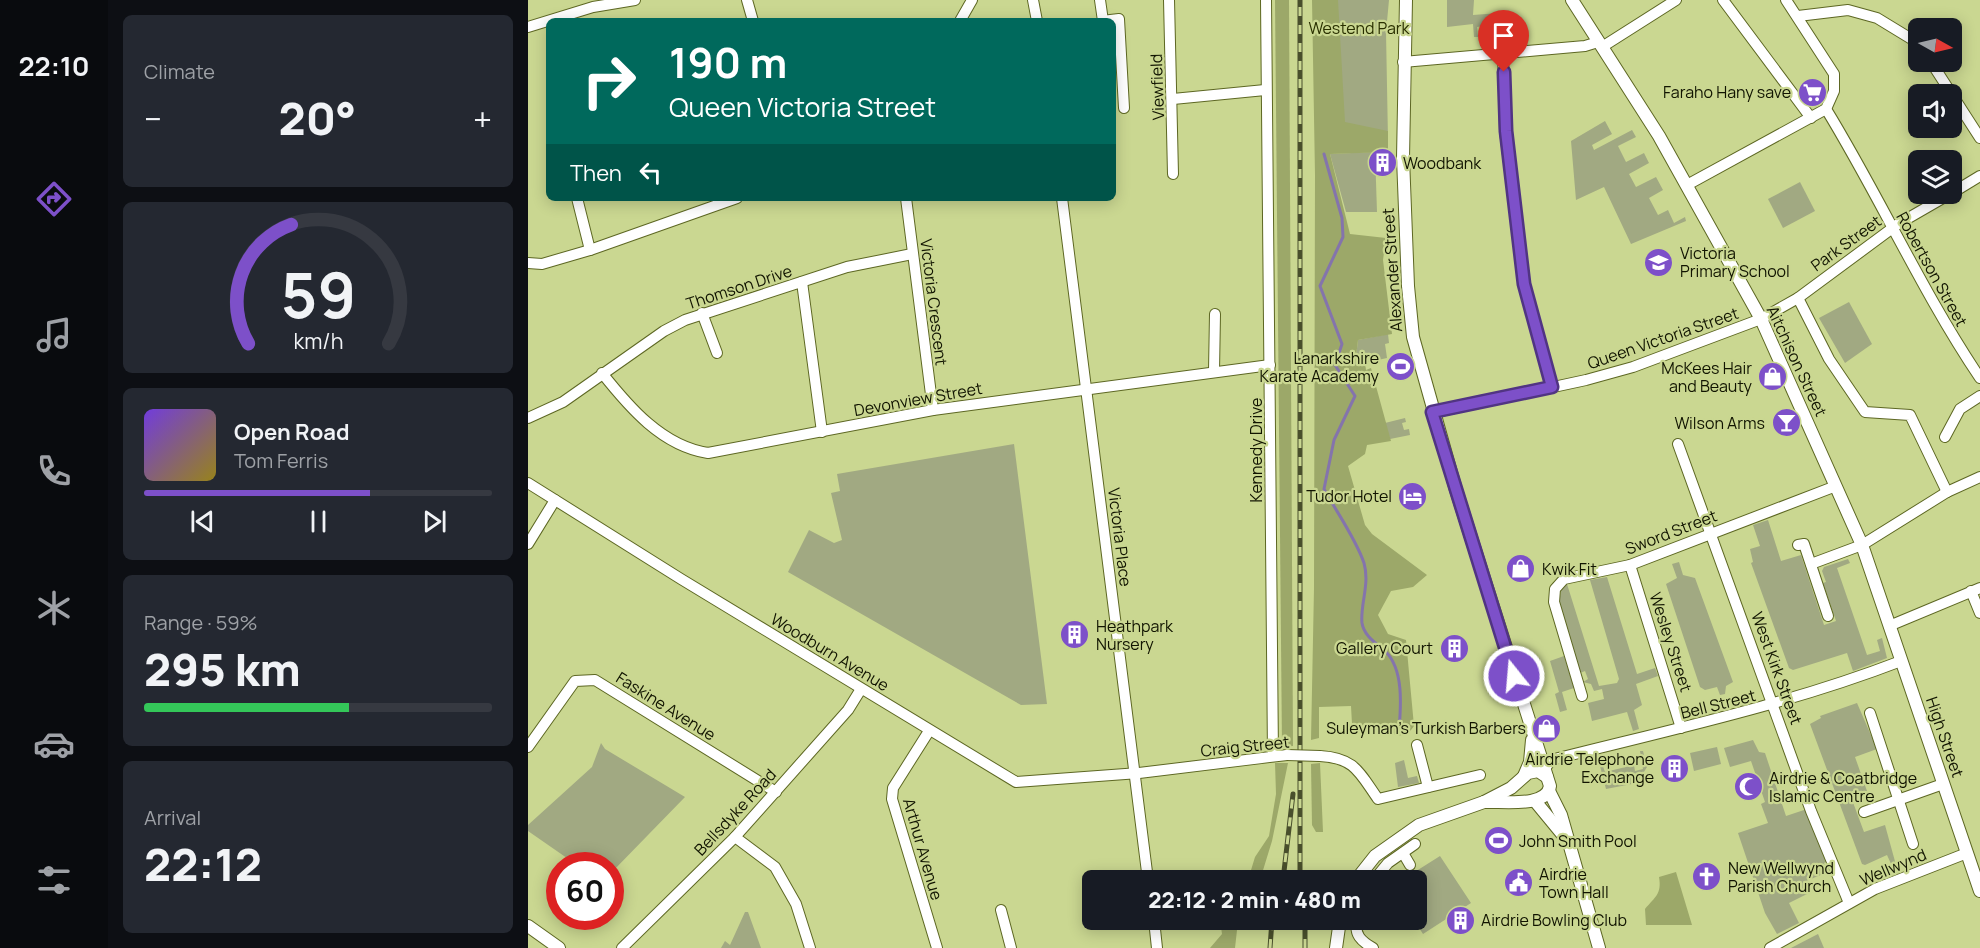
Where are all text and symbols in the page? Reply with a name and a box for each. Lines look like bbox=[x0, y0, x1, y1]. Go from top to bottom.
pin bbox=[1478, 10, 1529, 72]
park label: Westend Park bbox=[1309, 17, 1411, 39]
north arrow bbox=[1908, 18, 1962, 72]
map controls bbox=[1908, 18, 1962, 204]
icon: arrive bbox=[1487, 19, 1520, 52]
text: 190 m bbox=[669, 33, 787, 91]
icon: right bbox=[570, 42, 648, 120]
text: 22:10 bbox=[19, 47, 90, 84]
street label: Viewfield bbox=[1145, 53, 1169, 121]
text: Climate bbox=[144, 58, 215, 85]
supermarket icon: Faraho Hany save bbox=[1796, 76, 1828, 108]
place label: Faraho Hany save bbox=[1663, 81, 1791, 103]
button: sound bbox=[1908, 84, 1962, 138]
text: 20° bbox=[279, 87, 356, 149]
text: Queen Victoria Street bbox=[669, 88, 936, 125]
text: − bbox=[144, 96, 162, 141]
text: + bbox=[473, 96, 492, 141]
building icon: Woodbank bbox=[1366, 147, 1398, 179]
button: layers bbox=[1908, 150, 1962, 204]
place label: Woodbank bbox=[1403, 152, 1482, 174]
icon: left bbox=[634, 156, 667, 189]
text: Then bbox=[570, 158, 622, 188]
icon: directions bbox=[33, 178, 75, 220]
street label: Alexander Street bbox=[1377, 207, 1407, 333]
street label: Robertson Street bbox=[1891, 208, 1973, 330]
street label: Park Street bbox=[1806, 210, 1886, 276]
street label: Victoria Crescent bbox=[915, 237, 953, 367]
place label: Victoria Primary School bbox=[1680, 242, 1790, 282]
school or university icon: Victoria Primary School bbox=[1643, 246, 1675, 278]
text: 59 bbox=[280, 252, 356, 338]
street label: Thomson Drive bbox=[683, 260, 795, 314]
street label: Queen Victoria Street bbox=[1585, 302, 1741, 374]
street label: Aitchison Street bbox=[1762, 302, 1832, 420]
icon: music bbox=[33, 314, 75, 356]
text: km/h bbox=[293, 327, 343, 356]
place label: Lanarkshire Karate Academy bbox=[1260, 347, 1380, 387]
sports icon: Lanarkshire Karate Academy bbox=[1384, 351, 1416, 383]
place label: McKees Hair and Beauty bbox=[1661, 357, 1753, 397]
shop icon: McKees Hair and Beauty bbox=[1757, 361, 1789, 393]
street label: Devonview Street bbox=[852, 377, 984, 421]
street label: Kennedy Drive bbox=[1245, 398, 1267, 502]
bar icon: Wilson Arms bbox=[1770, 407, 1802, 439]
place label: Wilson Arms bbox=[1674, 412, 1765, 434]
text: Open Road bbox=[234, 417, 349, 447]
text: Tom Ferris bbox=[234, 447, 328, 474]
icon: phone bbox=[33, 450, 75, 492]
hotel icon: Tudor Hotel bbox=[1397, 480, 1429, 512]
place label: Tudor Hotel bbox=[1306, 485, 1392, 507]
street label: Victoria Place bbox=[1103, 486, 1137, 588]
street label: Sword Street bbox=[1622, 504, 1720, 560]
icon: previous bbox=[186, 505, 219, 538]
icon: pause bbox=[302, 505, 335, 538]
icon: next bbox=[418, 505, 451, 538]
shop icon: Kwik Fit bbox=[1505, 553, 1537, 585]
place label: Kwik Fit bbox=[1542, 558, 1597, 580]
icon: climate bbox=[33, 587, 75, 629]
street label: Wesley Street bbox=[1645, 589, 1697, 695]
street label: Woodburn Avenue bbox=[767, 608, 893, 696]
text: Range · 59% bbox=[144, 609, 258, 636]
street label: West Kirk Street bbox=[1746, 609, 1808, 727]
place label: Heathpark Nursery bbox=[1096, 615, 1174, 655]
building icon: Heathpark Nursery bbox=[1059, 619, 1091, 651]
building icon: Gallery Court bbox=[1438, 632, 1470, 664]
place label: Gallery Court bbox=[1336, 637, 1433, 659]
text: 295 km bbox=[144, 638, 301, 700]
position arrow bbox=[1482, 644, 1546, 708]
street label: Faskine Avenue bbox=[612, 667, 720, 745]
street label: Bell Street bbox=[1678, 684, 1758, 724]
street label: High Street bbox=[1921, 694, 1969, 780]
shop icon: Suleyman's Turkish Barbers bbox=[1531, 712, 1563, 744]
place label: Suleyman's Turkish Barbers bbox=[1326, 717, 1526, 739]
icon: car bbox=[33, 723, 75, 765]
street label: Craig Street bbox=[1200, 730, 1290, 762]
place label: Airdrie Telephone Exchange bbox=[1525, 748, 1654, 788]
building icon: Airdrie Telephone Exchange bbox=[1659, 752, 1691, 784]
street label: Bellsdyke Road bbox=[689, 764, 781, 860]
place label: Airdrie & Coatbridge Islamic Centre bbox=[1769, 767, 1917, 807]
mosque icon: Airdrie & Coatbridge Islamic Centre bbox=[1732, 771, 1764, 803]
street label: Arthur Avenue bbox=[898, 795, 948, 903]
text: Arrival bbox=[144, 804, 201, 831]
sports icon: John Smith Pool bbox=[1482, 825, 1514, 857]
place label: John Smith Pool bbox=[1519, 830, 1637, 852]
text: 22:12 bbox=[144, 833, 262, 895]
street label: Wellwynd bbox=[1856, 843, 1930, 891]
speed limit sign: 60 bbox=[546, 852, 624, 930]
place label: New Wellwynd Parish Church bbox=[1728, 857, 1834, 897]
icon: filters bbox=[33, 859, 75, 901]
church icon: New Wellwynd Parish Church bbox=[1691, 861, 1723, 893]
place label: Airdrie Town Hall bbox=[1539, 863, 1609, 903]
public building icon: Airdrie Town Hall bbox=[1502, 867, 1534, 899]
text: 22:12 · 2 min · 480 m bbox=[1148, 885, 1361, 915]
building icon: Airdrie Bowling Club bbox=[1444, 904, 1476, 936]
place label: Airdrie Bowling Club bbox=[1481, 909, 1627, 931]

